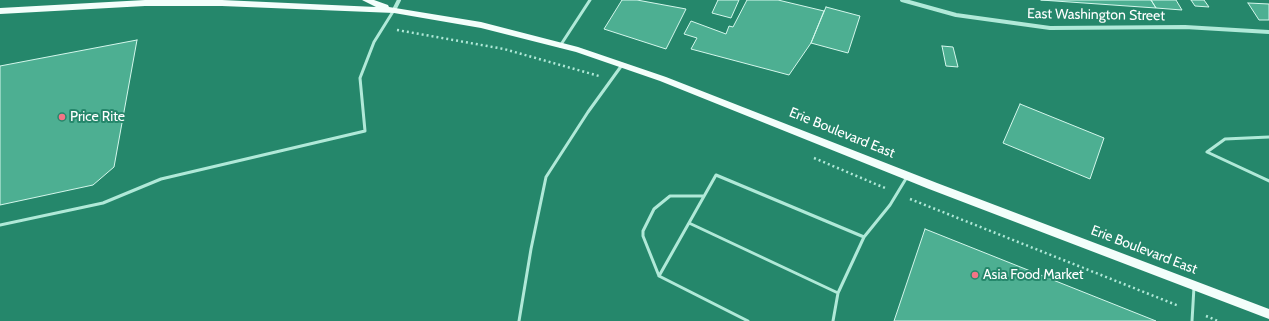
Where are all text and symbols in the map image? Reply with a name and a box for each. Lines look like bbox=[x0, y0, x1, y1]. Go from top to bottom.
street label: East Washington Street bbox=[1027, 5, 1165, 25]
street label: Erie Boulevard East bbox=[787, 104, 897, 162]
place label: Price Rite bbox=[70, 109, 125, 125]
marker: Price Rite bbox=[57, 112, 67, 122]
street label: Erie Boulevard East bbox=[1088, 222, 1200, 278]
place label: Asia Food Market bbox=[983, 267, 1084, 283]
marker: Asia Food Market bbox=[970, 270, 980, 280]

